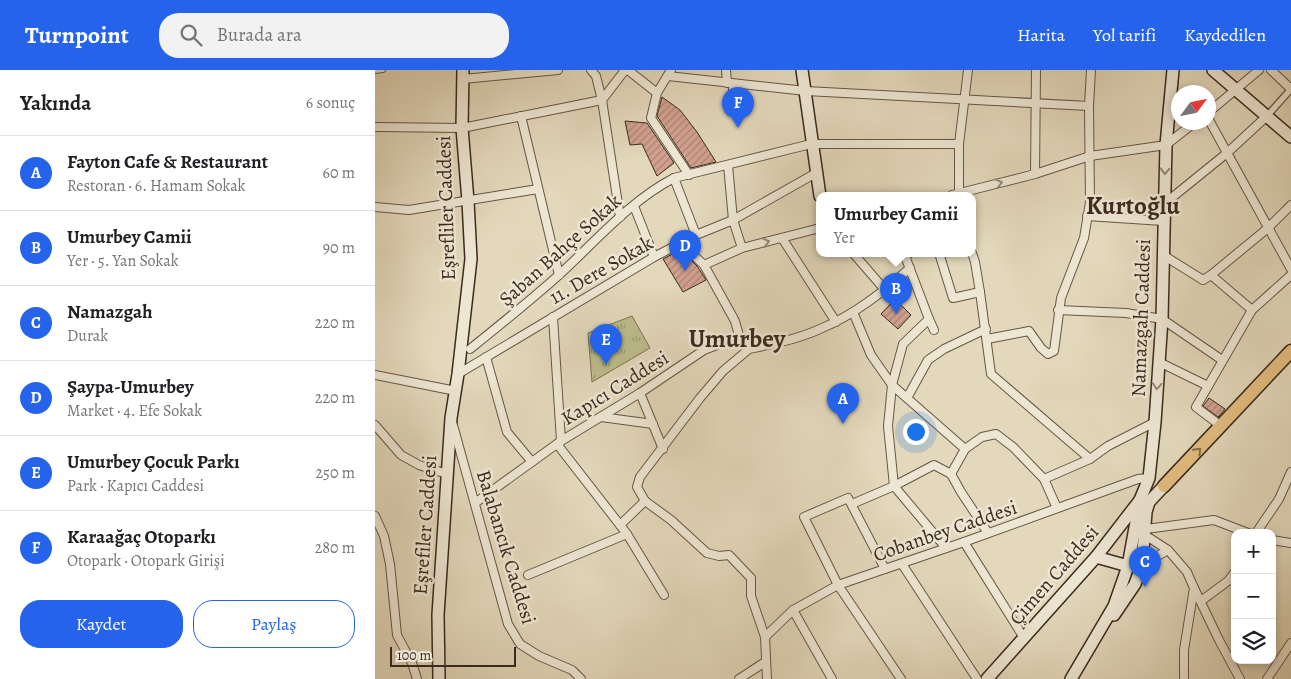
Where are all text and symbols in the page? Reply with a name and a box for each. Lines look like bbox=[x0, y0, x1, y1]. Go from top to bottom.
search box bbox=[159, 13, 509, 58]
text: Turnpoint bbox=[25, 19, 129, 51]
icon: search bbox=[177, 21, 205, 49]
text: Burada ara bbox=[217, 22, 302, 48]
text: Harita bbox=[1017, 23, 1065, 47]
text: Yol tarifi bbox=[1093, 23, 1156, 47]
text: Kaydedilen bbox=[1184, 23, 1266, 47]
north arrow bbox=[1171, 85, 1216, 130]
pin: F bbox=[722, 87, 754, 128]
text: Yakında bbox=[20, 89, 91, 117]
text: 6 sonuç bbox=[306, 92, 355, 114]
street label: Eşrefliler Caddesi bbox=[430, 135, 462, 281]
text: Fayton Cafe & Restaurant bbox=[67, 149, 268, 175]
text: A bbox=[31, 162, 41, 184]
text: 60 m bbox=[323, 162, 355, 184]
one-way arrow bbox=[1160, 168, 1170, 175]
text: Restoran · 6. Hamam Sokak bbox=[67, 175, 246, 197]
one-way arrow bbox=[995, 178, 1004, 189]
street label: Şaban Bahçe Sokak bbox=[493, 188, 627, 312]
district label: Kurtoğlu bbox=[1086, 189, 1180, 223]
popup bbox=[816, 192, 976, 257]
text: Umurbey Camii bbox=[834, 201, 958, 227]
text: Umurbey Camii bbox=[67, 224, 192, 250]
text: Yer bbox=[834, 227, 855, 249]
street label: 11. Dere Sokak bbox=[544, 229, 658, 311]
pin: D bbox=[669, 230, 701, 271]
text: B bbox=[31, 237, 41, 259]
text: 90 m bbox=[323, 237, 355, 259]
one-way arrow bbox=[761, 237, 770, 248]
street label: Namazgah Caddesi bbox=[1125, 239, 1157, 397]
text: Yer · 5. Yan Sokak bbox=[67, 250, 179, 272]
pin: B bbox=[880, 273, 912, 314]
text: Namazgah bbox=[67, 299, 152, 325]
text: C bbox=[31, 312, 41, 334]
text: 220 m bbox=[315, 312, 355, 334]
district label: Umurbey bbox=[689, 322, 786, 356]
pin: E bbox=[590, 324, 622, 365]
text: Durak bbox=[67, 325, 108, 347]
street label: Kapıcı Caddesi bbox=[556, 344, 674, 432]
text: Şaypa-Umurbey bbox=[67, 374, 194, 400]
one-way arrow bbox=[1152, 382, 1163, 390]
pin: A bbox=[827, 383, 859, 424]
text: D bbox=[30, 387, 42, 409]
text: 220 m bbox=[315, 387, 355, 409]
text: Market · 4. Efe Sokak bbox=[67, 400, 202, 422]
your location bbox=[903, 419, 929, 445]
one-way arrow bbox=[1192, 447, 1201, 456]
text: Umurbey Çocuk Parkı bbox=[67, 449, 239, 475]
street label: Eşrefiler Caddesi bbox=[407, 454, 443, 596]
text: E bbox=[31, 462, 41, 484]
text: 250 m bbox=[316, 462, 355, 484]
street label: Balabancık Caddesi bbox=[470, 467, 542, 627]
text: Park · Kapıcı Caddesi bbox=[67, 475, 204, 497]
street label: Cobanbey Caddesi bbox=[869, 494, 1021, 568]
street label: Çimen Caddesi bbox=[1003, 519, 1105, 631]
text: Karaağaç Otoparkı bbox=[67, 524, 216, 550]
map controls bbox=[1231, 529, 1276, 664]
button: + bbox=[1231, 529, 1276, 574]
text: F bbox=[32, 537, 40, 559]
text: 280 m bbox=[315, 537, 355, 559]
pin: C bbox=[1129, 546, 1161, 587]
text: Otopark · Otopark Girişi bbox=[67, 550, 225, 572]
button: − bbox=[1231, 574, 1276, 619]
button: Kaydet bbox=[20, 600, 183, 648]
button: Paylaş bbox=[193, 600, 355, 648]
button: layers bbox=[1231, 619, 1276, 664]
scale bar bbox=[390, 644, 516, 667]
text: 100 m bbox=[397, 646, 431, 665]

